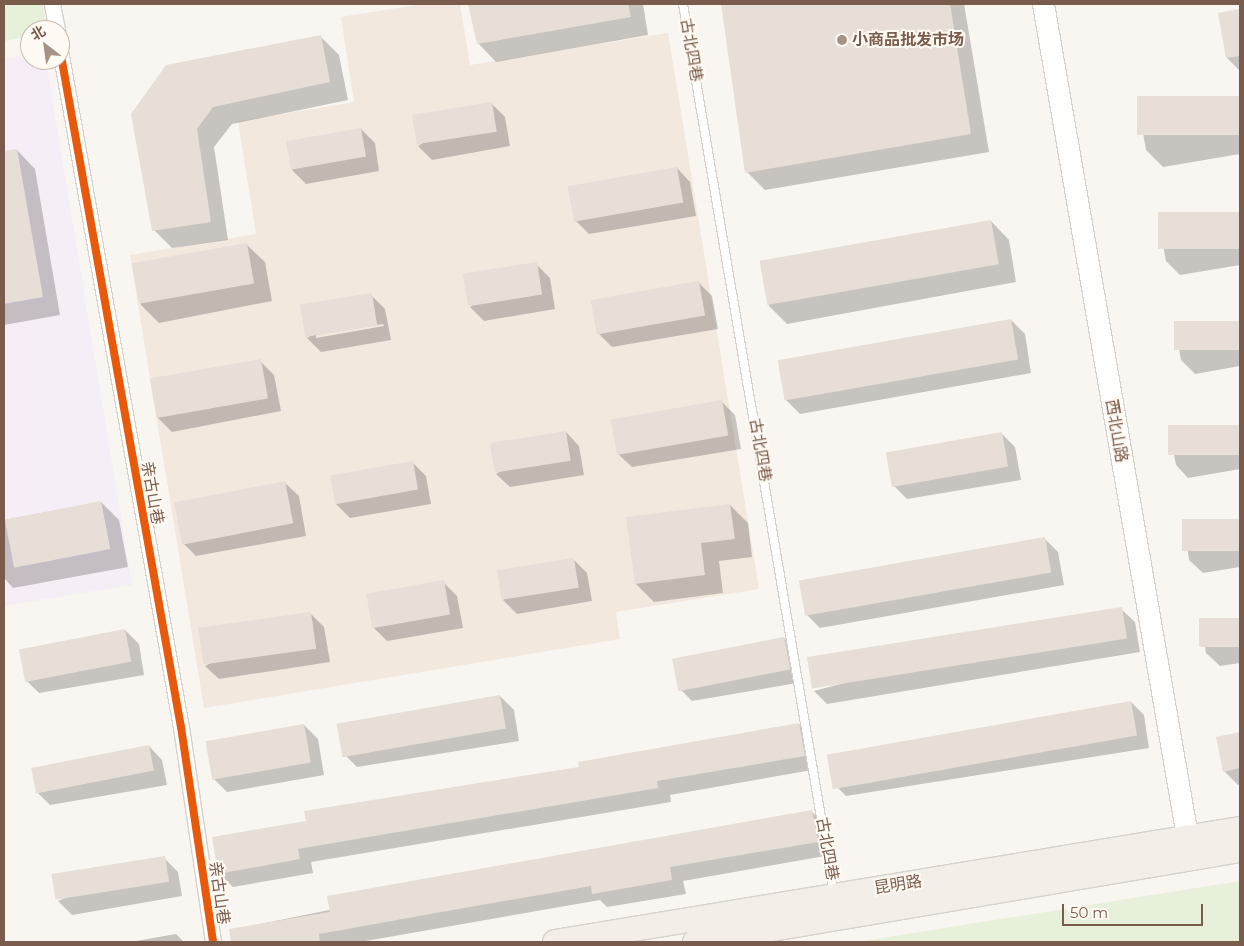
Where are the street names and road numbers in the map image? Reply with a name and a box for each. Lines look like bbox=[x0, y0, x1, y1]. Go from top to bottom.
street label: 古北四巷 bbox=[676, 17, 706, 83]
street label: 西北山路 bbox=[1101, 398, 1131, 464]
street label: 古北四巷 bbox=[745, 417, 775, 483]
street label: 亲古山巷 bbox=[137, 460, 167, 526]
street label: 古北四巷 bbox=[812, 816, 842, 882]
street label: 亲古山巷 bbox=[205, 860, 233, 926]
street label: 昆明路 bbox=[873, 872, 923, 898]

